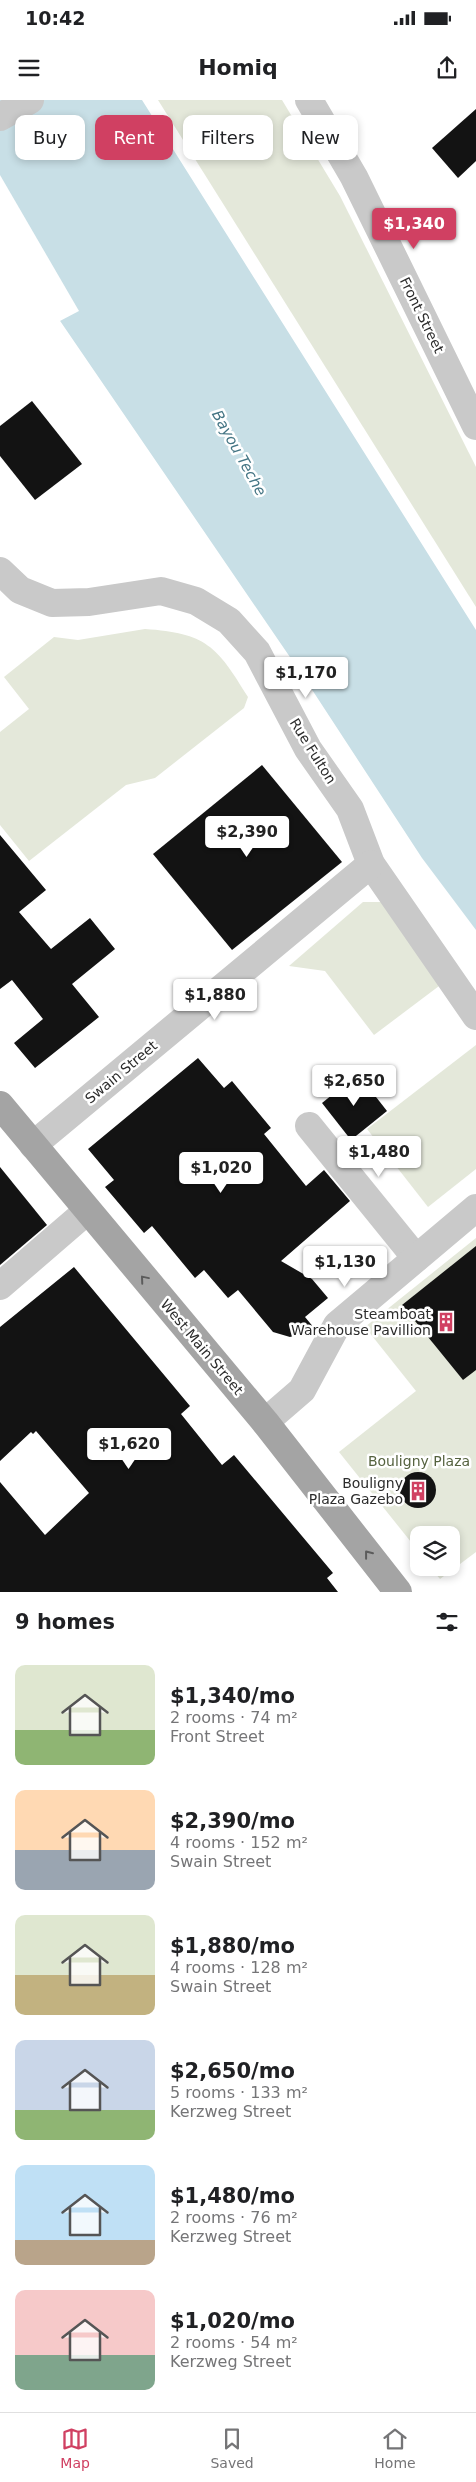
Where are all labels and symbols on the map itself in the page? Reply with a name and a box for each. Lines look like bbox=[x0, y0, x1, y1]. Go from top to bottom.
pin: $1,340 bbox=[373, 208, 455, 250]
street label: Front Street bbox=[397, 274, 447, 356]
water label: Bayou Teche bbox=[208, 407, 270, 499]
pin: $1,170 bbox=[265, 656, 347, 699]
street label: Rue Fulton bbox=[287, 715, 339, 787]
pin: $2,390 bbox=[206, 816, 288, 858]
pin: $1,880 bbox=[174, 978, 256, 1021]
street label: Swain Street bbox=[82, 1037, 160, 1107]
pin: $2,650 bbox=[313, 1064, 395, 1107]
pin: $1,480 bbox=[338, 1136, 420, 1178]
pin: $1,020 bbox=[180, 1152, 262, 1194]
pin: $1,130 bbox=[304, 1246, 386, 1288]
one-way arrow bbox=[141, 1275, 150, 1284]
street label: West Main Street bbox=[158, 1296, 247, 1398]
place label: Steamboat Warehouse Pavillion bbox=[291, 1306, 432, 1338]
building icon: Steamboat Warehouse Pavillion bbox=[435, 1311, 457, 1333]
pin: $1,620 bbox=[88, 1428, 170, 1470]
park label: Bouligny Plaza bbox=[368, 1453, 470, 1469]
place label: Bouligny Plaza Gazebo bbox=[309, 1475, 403, 1507]
building icon: Bouligny Plaza Gazebo bbox=[407, 1480, 429, 1502]
one-way arrow bbox=[366, 1551, 374, 1560]

